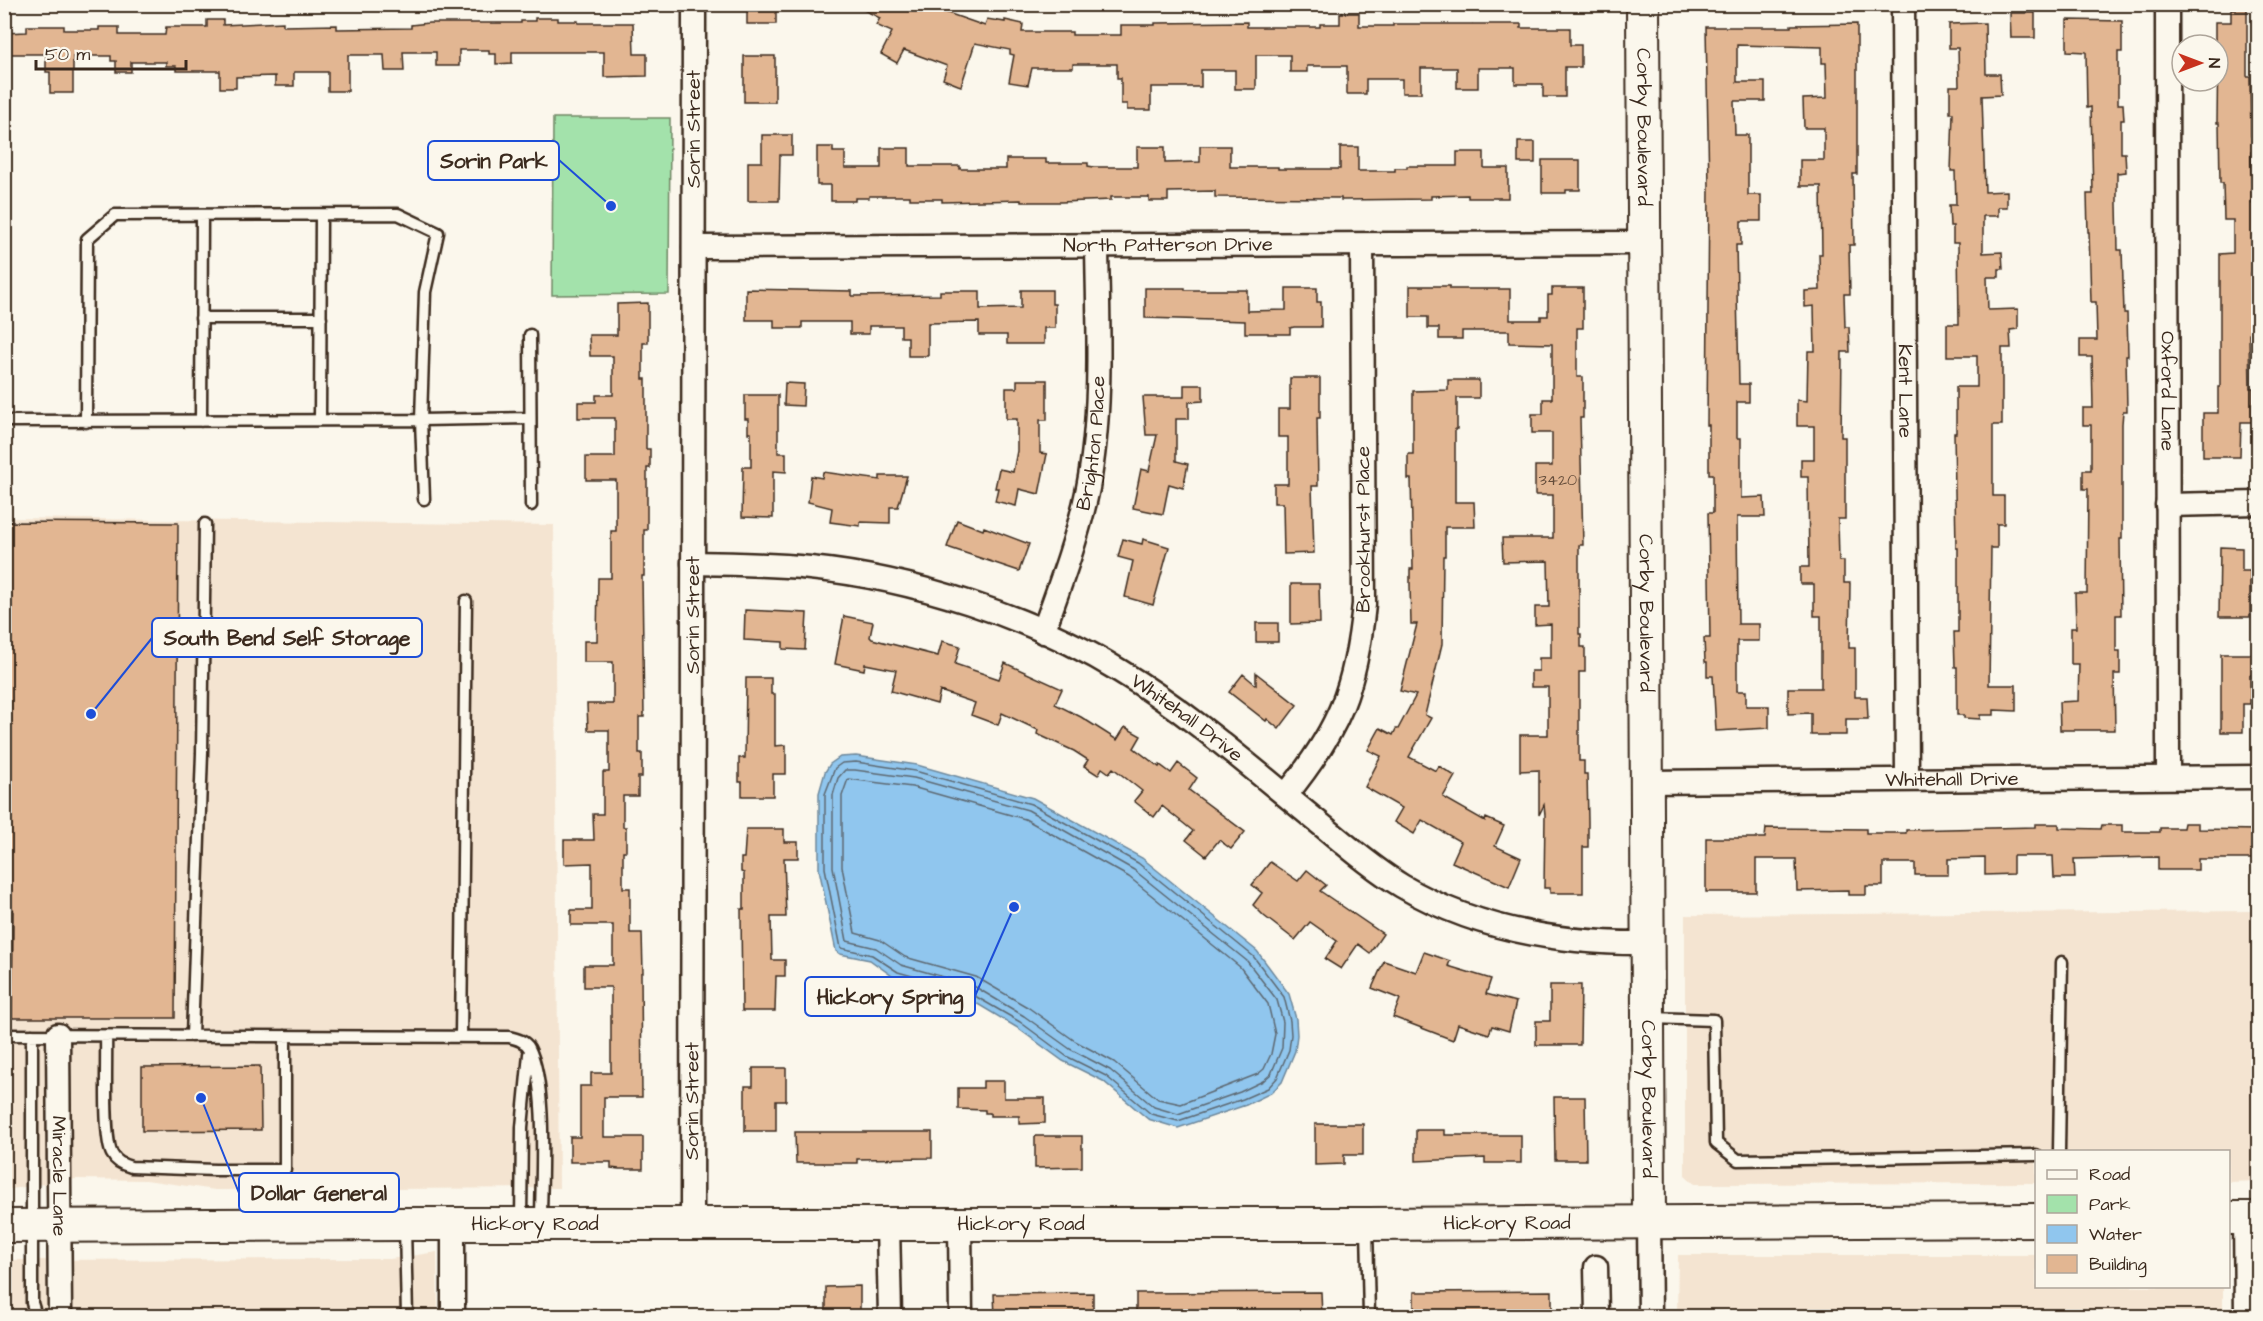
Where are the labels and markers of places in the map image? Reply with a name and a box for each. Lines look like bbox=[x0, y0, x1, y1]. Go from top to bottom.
callout: Sorin Park bbox=[428, 141, 559, 180]
callout: South Bend Self Storage bbox=[152, 618, 422, 657]
callout: Hickory Spring bbox=[805, 977, 975, 1016]
callout: Dollar General bbox=[239, 1173, 399, 1212]

